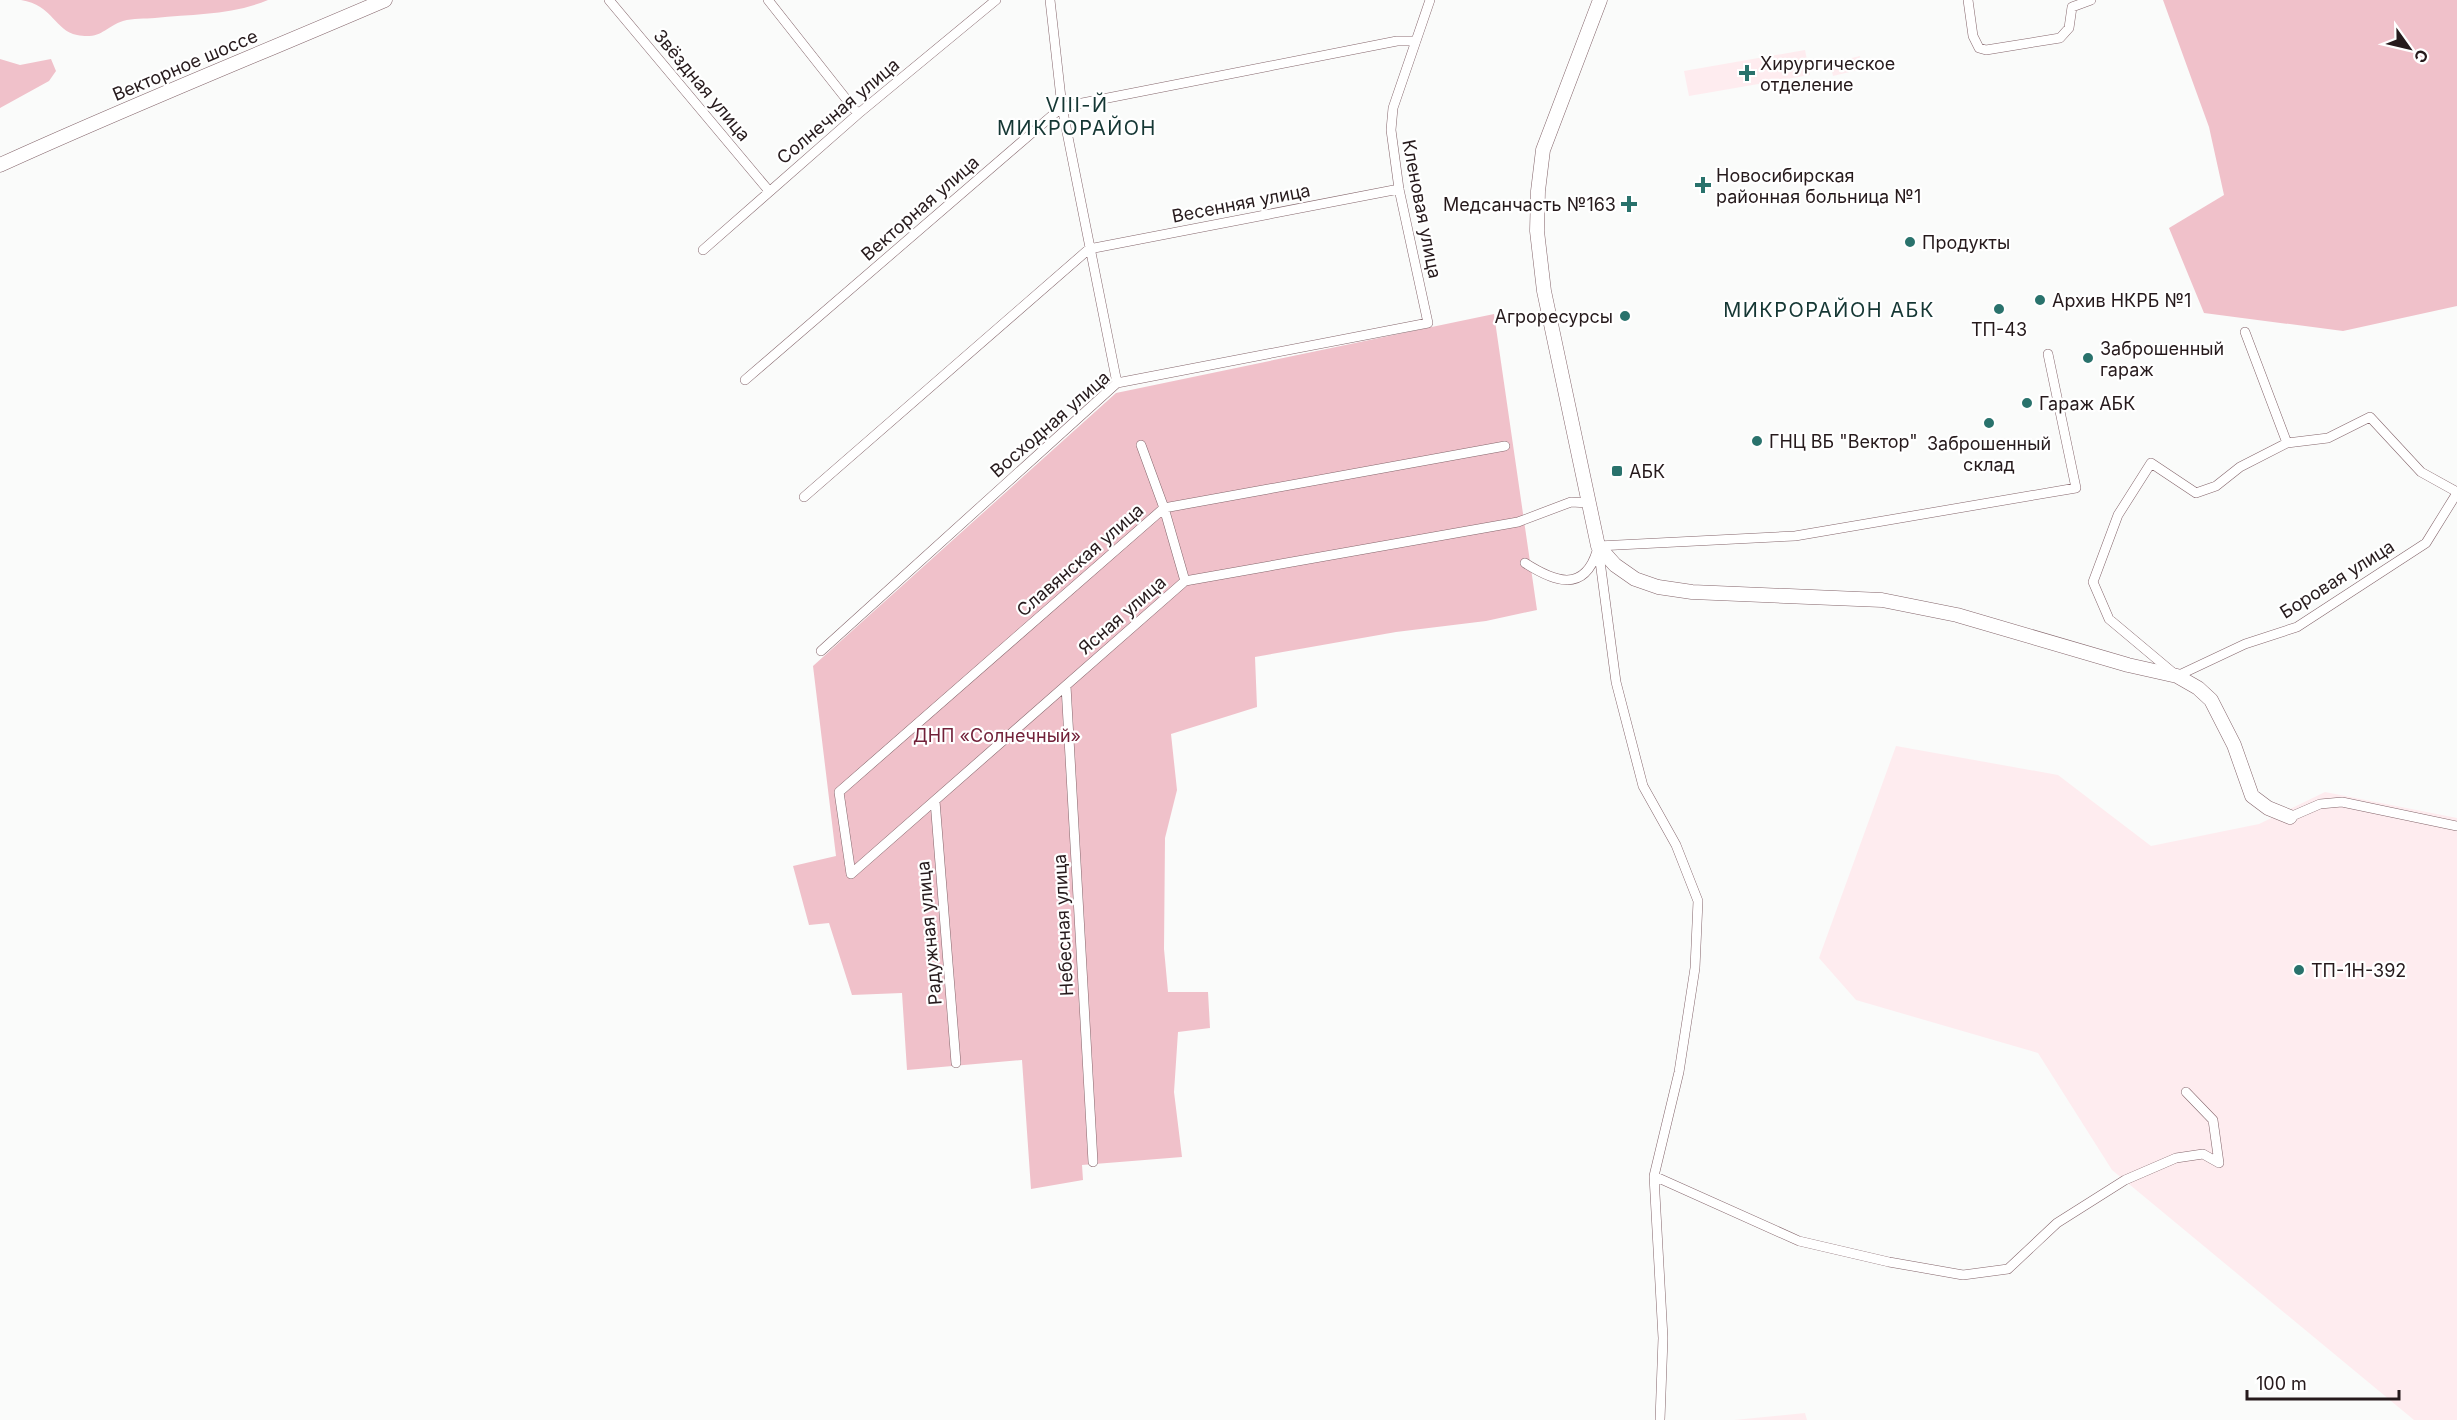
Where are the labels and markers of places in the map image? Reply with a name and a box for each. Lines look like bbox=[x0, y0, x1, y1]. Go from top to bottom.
place label: Хирургическое отделение bbox=[1760, 53, 1895, 95]
marker: Хирургическое отделение bbox=[1738, 64, 1756, 82]
place label: Новосибирская районная больница №1 bbox=[1716, 165, 1921, 207]
marker: Новосибирская районная больница №1 bbox=[1694, 176, 1712, 194]
place label: Медсанчасть №163 bbox=[1443, 194, 1616, 215]
marker: Медсанчасть №163 bbox=[1620, 195, 1638, 213]
place label: Продукты bbox=[1922, 232, 2010, 253]
marker: Продукты bbox=[1903, 235, 1917, 249]
place label: Архив НКРБ №1 bbox=[2052, 290, 2191, 311]
marker: Архив НКРБ №1 bbox=[2033, 293, 2047, 307]
marker: ТП-43 bbox=[1992, 302, 2006, 316]
place label: Агроресурсы bbox=[1495, 306, 1613, 327]
marker: Агроресурсы bbox=[1618, 309, 1632, 323]
place label: ТП-43 bbox=[1971, 319, 2027, 340]
place label: Заброшенный гараж bbox=[2100, 338, 2224, 380]
marker: Заброшенный гараж bbox=[2081, 351, 2095, 365]
place label: Гараж АБК bbox=[2039, 393, 2135, 414]
marker: Гараж АБК bbox=[2020, 396, 2034, 410]
marker: Заброшенный склад bbox=[1982, 416, 1996, 430]
place label: ГНЦ ВБ "Вектор" bbox=[1769, 431, 1918, 452]
place label: Заброшенный склад bbox=[1927, 433, 2051, 475]
marker: ГНЦ ВБ "Вектор" bbox=[1750, 434, 1764, 448]
place label: АБК bbox=[1629, 461, 1665, 482]
marker: АБК bbox=[1610, 464, 1624, 478]
place label: ТП-1Н-392 bbox=[2311, 960, 2406, 981]
marker: ТП-1Н-392 bbox=[2292, 963, 2306, 977]

